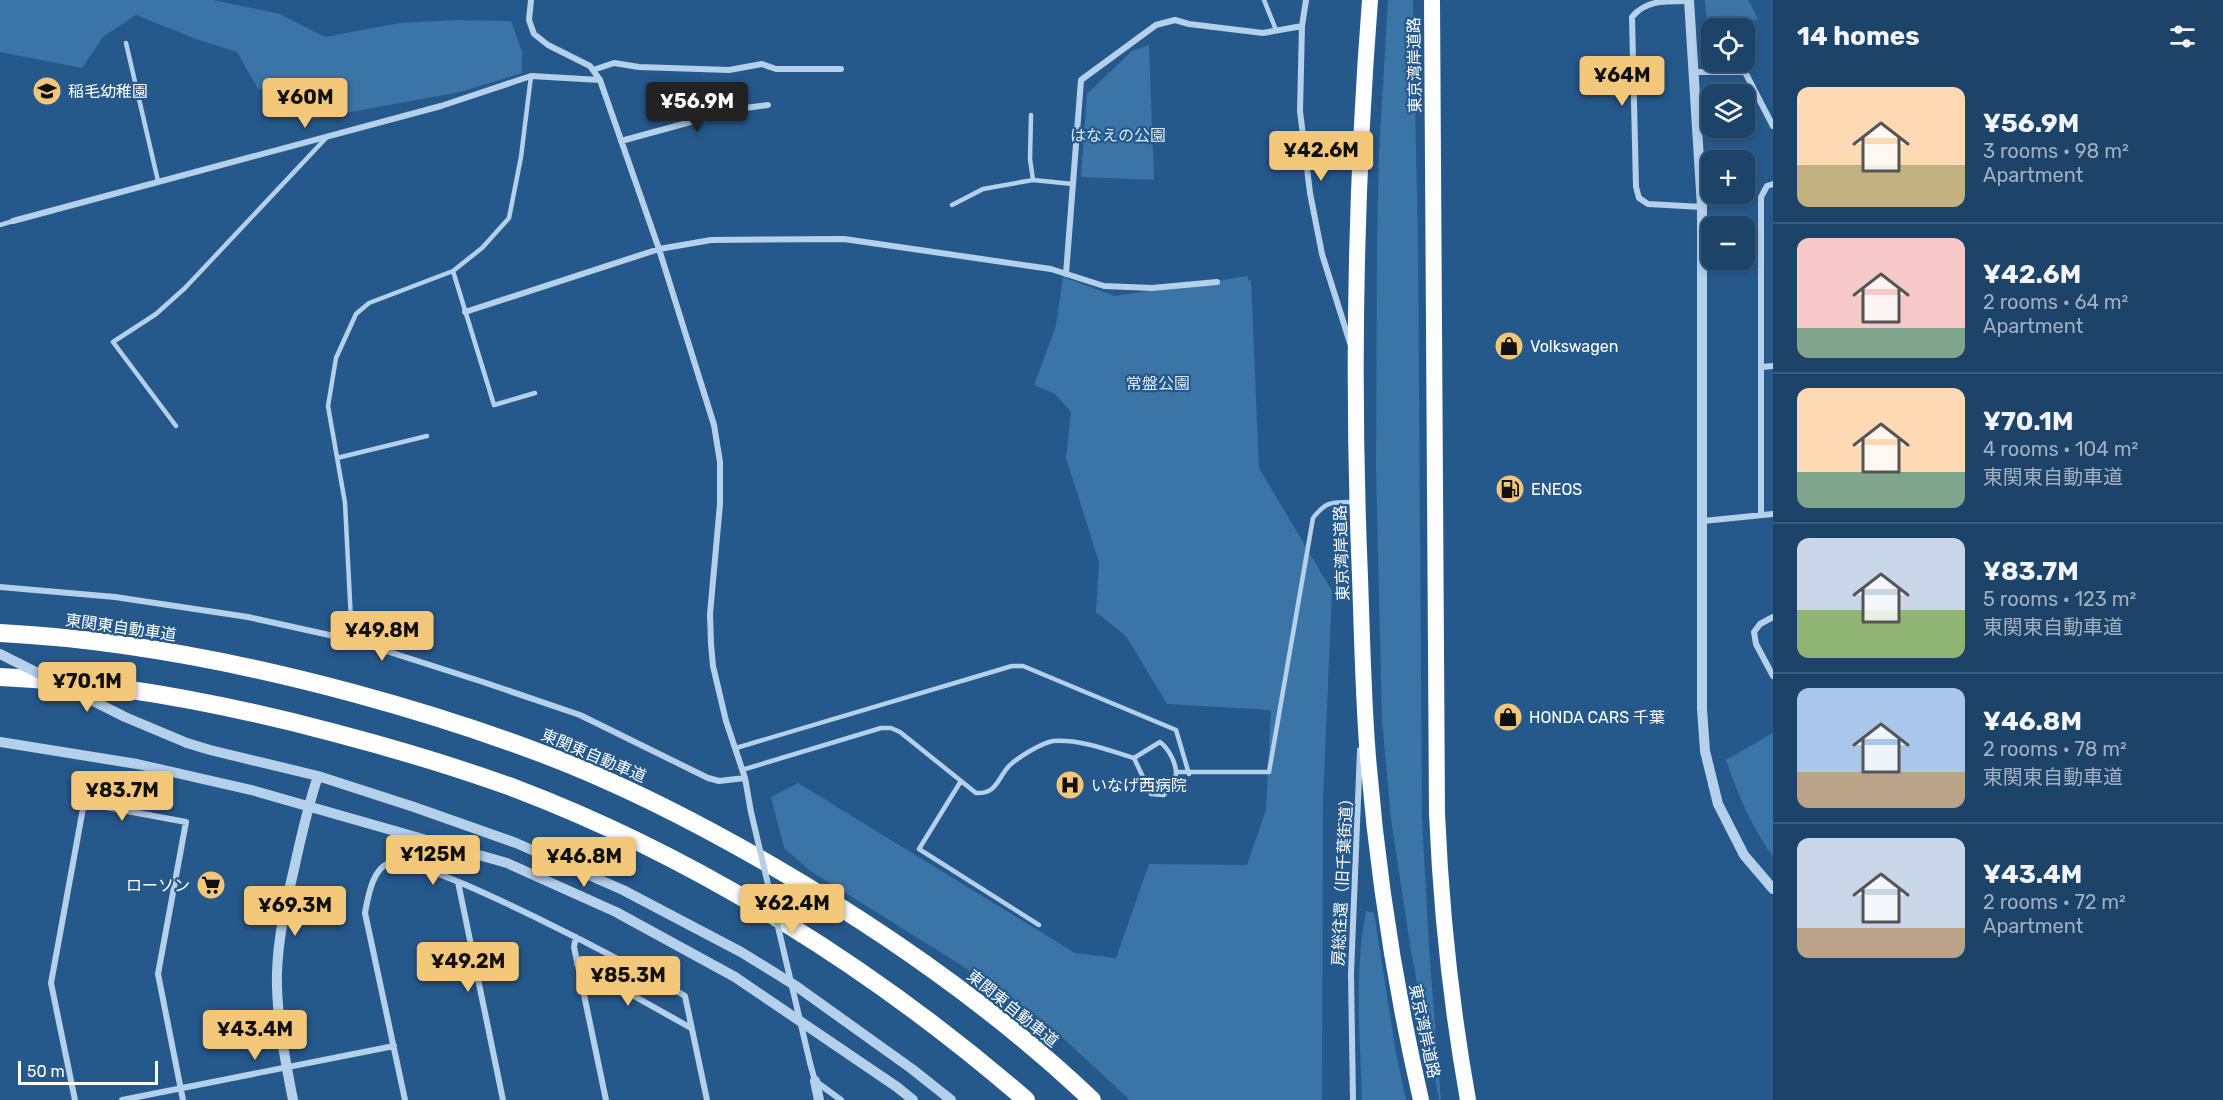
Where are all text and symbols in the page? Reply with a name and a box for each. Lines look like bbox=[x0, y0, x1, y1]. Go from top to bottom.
street label: 東京湾岸道路 bbox=[1404, 17, 1425, 113]
map controls bbox=[1701, 18, 1755, 270]
button: locate bbox=[1701, 18, 1755, 72]
icon: filters bbox=[2166, 20, 2199, 53]
text: 14 homes bbox=[1797, 21, 1920, 52]
pin: ¥64M bbox=[1586, 56, 1658, 107]
text: ¥64M bbox=[1593, 63, 1651, 87]
school or university icon: 稲毛幼稚園 bbox=[31, 75, 63, 107]
pin: ¥60M bbox=[269, 78, 341, 129]
place label: 稲毛幼稚園 bbox=[68, 82, 148, 101]
pin: ¥56.9M bbox=[648, 82, 746, 133]
button: layers bbox=[1701, 84, 1755, 138]
text: ¥60M bbox=[277, 85, 333, 109]
text: ¥56.9M bbox=[660, 89, 734, 113]
text: ¥56.9M bbox=[1983, 108, 2079, 139]
icon: home bbox=[1845, 111, 1917, 183]
park label: はなえの公園 bbox=[1070, 126, 1166, 145]
pin: ¥42.6M bbox=[1272, 131, 1370, 182]
text: ¥42.6M bbox=[1283, 138, 1359, 162]
text: 3 rooms · 98 m² bbox=[1983, 139, 2129, 163]
button: + bbox=[1701, 150, 1755, 204]
text: Apartment bbox=[1983, 163, 2084, 187]
button: − bbox=[1701, 216, 1755, 270]
text: ¥42.6M bbox=[1983, 259, 2081, 290]
icon: home bbox=[1845, 262, 1917, 334]
text: 2 rooms · 64 m² bbox=[1983, 290, 2128, 314]
text: Apartment bbox=[1983, 314, 2084, 338]
shop icon: Volkswagen bbox=[1493, 330, 1525, 362]
place label: Volkswagen bbox=[1530, 337, 1618, 356]
park label: 常盤公園 bbox=[1126, 374, 1190, 393]
text: ¥70.1M bbox=[1983, 406, 2073, 437]
icon: home bbox=[1845, 412, 1917, 484]
text: 4 rooms · 104 m² bbox=[1983, 437, 2138, 461]
text: 東関東自動車道 bbox=[1983, 465, 2123, 489]
fuel station icon: ENEOS bbox=[1494, 473, 1526, 505]
place label: ENEOS bbox=[1531, 480, 1582, 499]
street label: 東京湾岸道路 bbox=[1330, 505, 1353, 601]
text: ¥83.7M bbox=[1983, 556, 2079, 587]
icon: home bbox=[1845, 562, 1917, 634]
text: 5 rooms · 123 m² bbox=[1983, 587, 2136, 611]
street label: 東関東自動車道 bbox=[64, 610, 178, 645]
pin: ¥49.8M bbox=[333, 611, 431, 662]
text: 東関東自動車道 bbox=[1983, 615, 2123, 639]
text: ¥49.8M bbox=[345, 618, 419, 642]
pin: ¥70.1M bbox=[38, 662, 136, 713]
text: ¥70.1M bbox=[52, 669, 122, 693]
shop icon: HONDA CARS 千葉 bbox=[1492, 701, 1524, 733]
text: ¥46.8M bbox=[1983, 706, 2082, 737]
place label: HONDA CARS 千葉 bbox=[1529, 708, 1665, 727]
icon: home bbox=[1845, 712, 1917, 784]
street label: 東関東自動車道 bbox=[539, 725, 649, 786]
text: 2 rooms · 78 m² bbox=[1983, 737, 2127, 761]
text: 東関東自動車道 bbox=[1983, 765, 2123, 789]
hospital icon: いなげ西病院 bbox=[1054, 769, 1086, 801]
pin: ¥83.7M bbox=[73, 771, 171, 822]
place label: いなげ西病院 bbox=[1091, 776, 1187, 795]
text: ¥83.7M bbox=[85, 778, 159, 802]
street label: 房総往還（旧千葉街道） bbox=[1328, 790, 1357, 966]
pin: ¥125M bbox=[391, 835, 475, 886]
pin: ¥46.8M bbox=[535, 837, 633, 888]
text: ¥125M bbox=[400, 842, 466, 866]
text: ¥46.8M bbox=[546, 844, 622, 868]
text: ¥43.4M bbox=[1983, 859, 2082, 890]
icon: home bbox=[1845, 862, 1917, 934]
supermarket icon: ローソン bbox=[195, 869, 227, 901]
place label: ローソン bbox=[126, 876, 190, 895]
pin: ¥62.4M bbox=[743, 884, 841, 935]
pin: ¥69.3M bbox=[246, 886, 344, 937]
text: 2 rooms · 72 m² bbox=[1983, 890, 2126, 914]
text: ¥62.4M bbox=[754, 891, 830, 915]
text: ¥69.3M bbox=[258, 893, 332, 917]
text: Apartment bbox=[1983, 914, 2084, 938]
pin: ¥49.2M bbox=[419, 942, 517, 993]
text: ¥49.2M bbox=[431, 949, 505, 973]
pin: ¥85.3M bbox=[579, 956, 677, 1007]
text: ¥85.3M bbox=[590, 963, 666, 987]
street label: 東関東自動車道 bbox=[963, 966, 1062, 1051]
street label: 東京湾岸道路 bbox=[1405, 982, 1444, 1080]
pin: ¥43.4M bbox=[206, 1010, 304, 1061]
text: ¥43.4M bbox=[217, 1017, 293, 1041]
scale bar bbox=[18, 1058, 158, 1086]
text: 50 m bbox=[27, 1062, 65, 1081]

